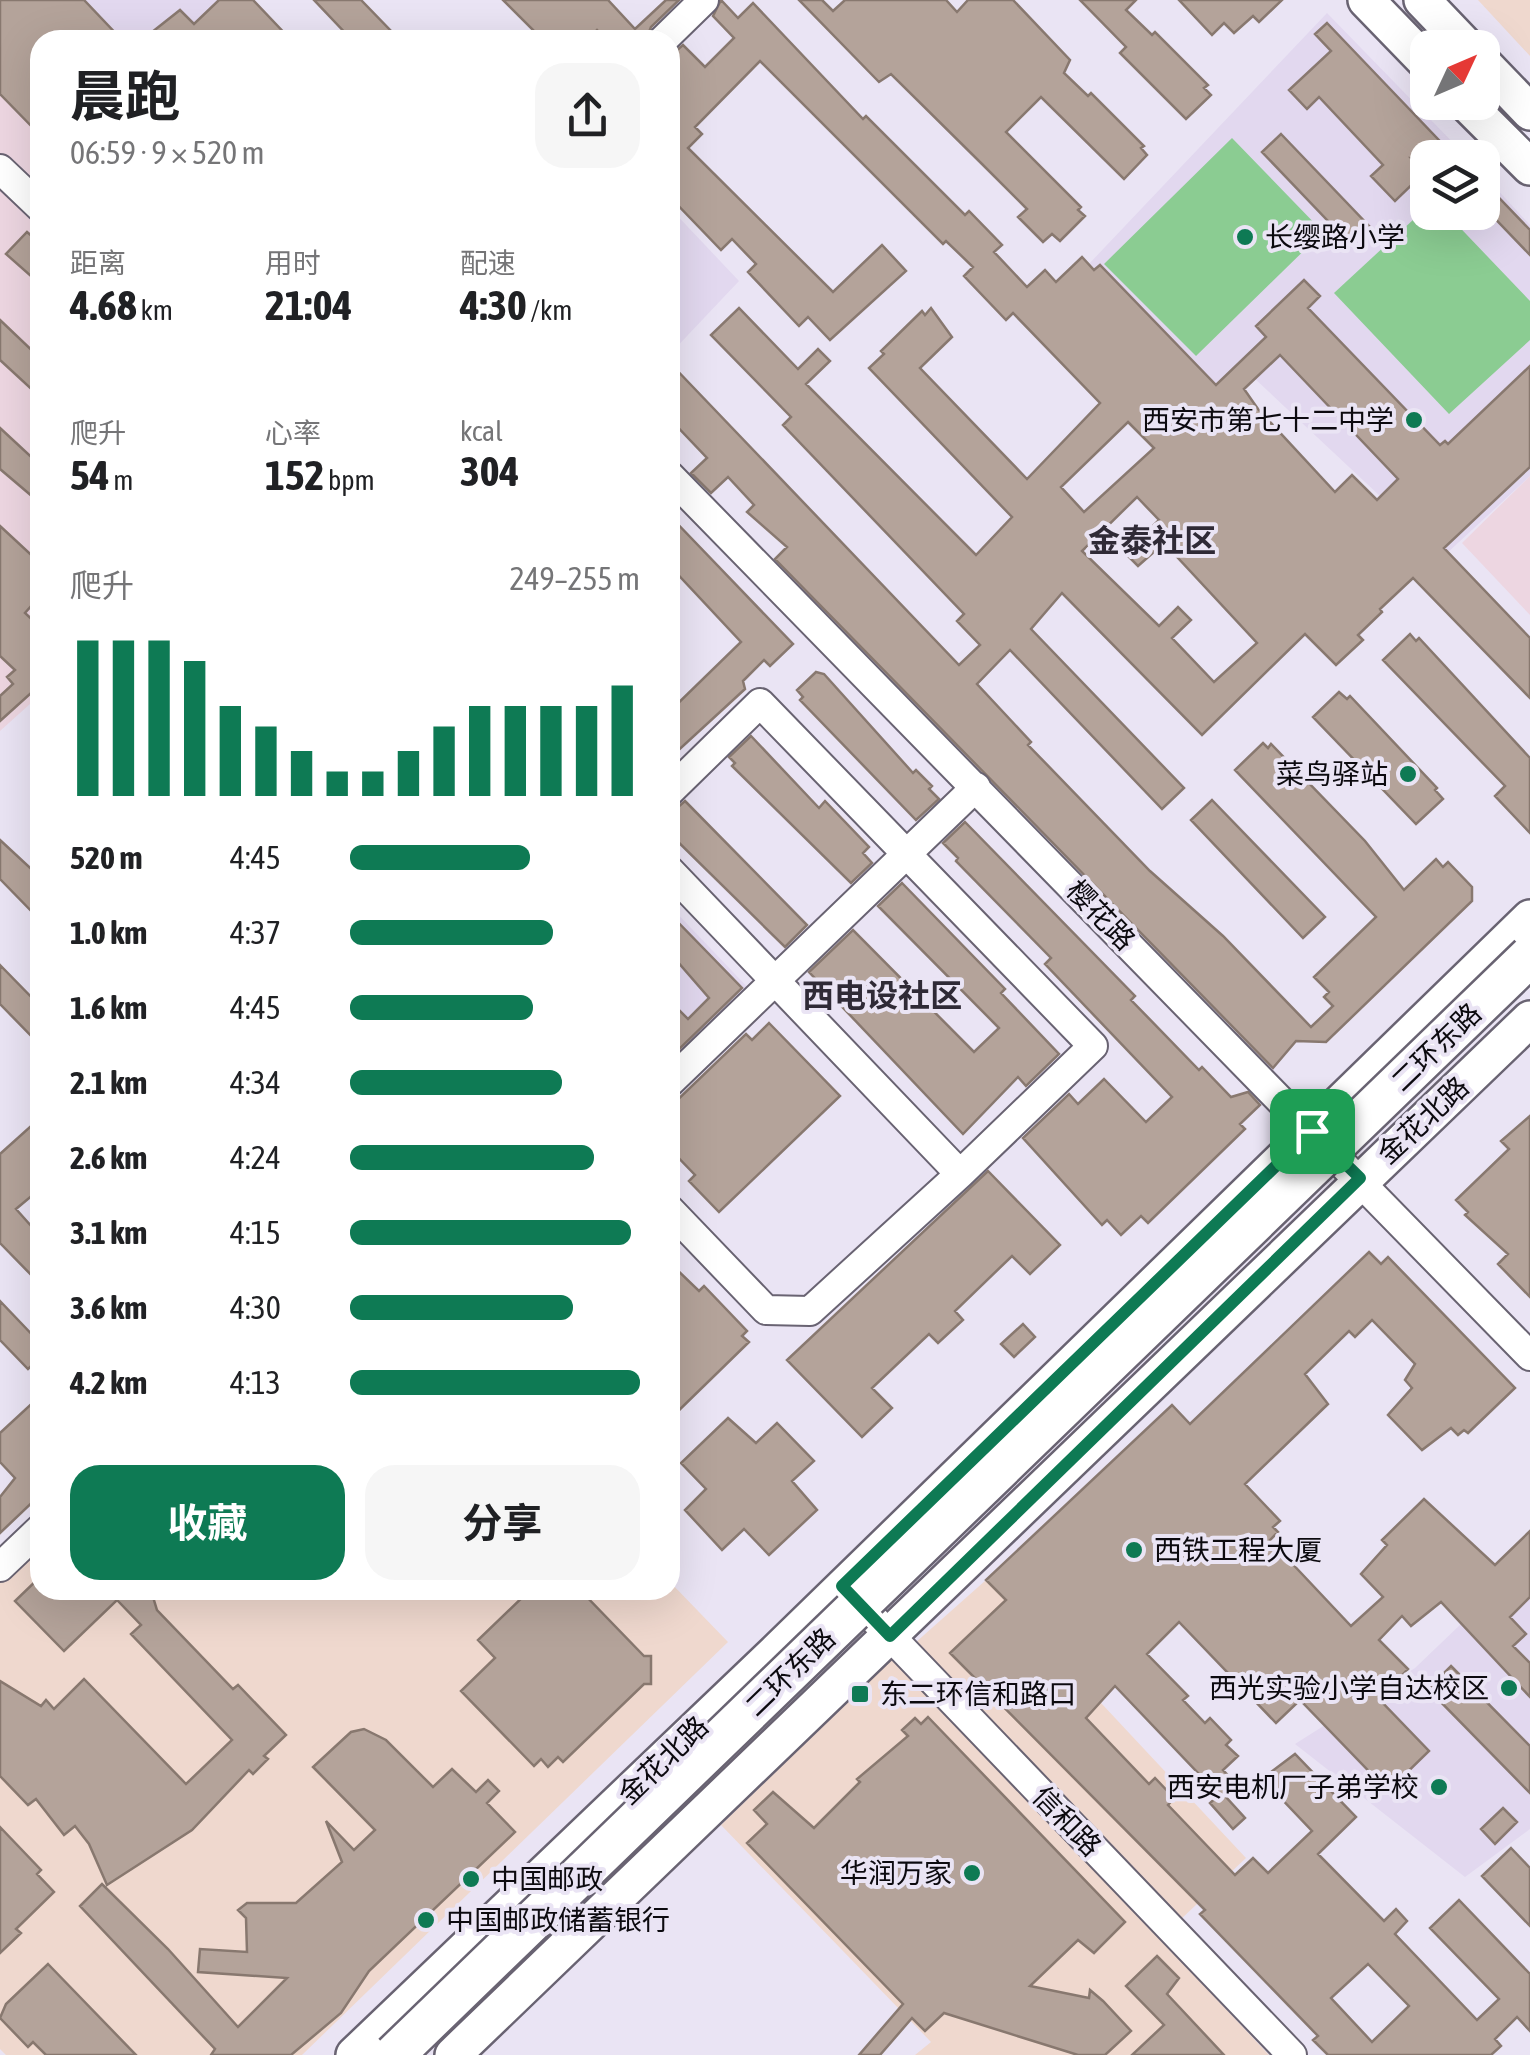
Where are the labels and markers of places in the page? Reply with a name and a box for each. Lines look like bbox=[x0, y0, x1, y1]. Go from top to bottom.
place label: 长缨路小学 bbox=[1265, 221, 1405, 253]
marker: 长缨路小学 bbox=[1234, 226, 1256, 248]
place label: 西安市第七十二中学 bbox=[1142, 404, 1394, 436]
marker: 西安市第七十二中学 bbox=[1403, 409, 1425, 431]
place label: 菜鸟驿站 bbox=[1276, 758, 1388, 790]
marker: 菜鸟驿站 bbox=[1397, 763, 1419, 785]
pin bbox=[1270, 1089, 1355, 1174]
place label: 西铁工程大厦 bbox=[1154, 1534, 1322, 1566]
marker: 西铁工程大厦 bbox=[1123, 1539, 1145, 1561]
place label: 西光实验小学自达校区 bbox=[1209, 1672, 1489, 1704]
marker: 西光实验小学自达校区 bbox=[1498, 1677, 1520, 1699]
place label: 东二环信和路口 bbox=[880, 1678, 1076, 1710]
marker: 东二环信和路口 bbox=[849, 1683, 871, 1705]
place label: 西安电机厂子弟学校 bbox=[1167, 1771, 1419, 1803]
marker: 西安电机厂子弟学校 bbox=[1428, 1776, 1450, 1798]
place label: 华润万家 bbox=[840, 1857, 952, 1889]
marker: 华润万家 bbox=[961, 1862, 983, 1884]
place label: 中国邮政 bbox=[491, 1863, 603, 1895]
marker: 中国邮政 bbox=[460, 1868, 482, 1890]
place label: 中国邮政储蓄银行 bbox=[446, 1904, 670, 1936]
marker: 中国邮政储蓄银行 bbox=[415, 1909, 437, 1931]

